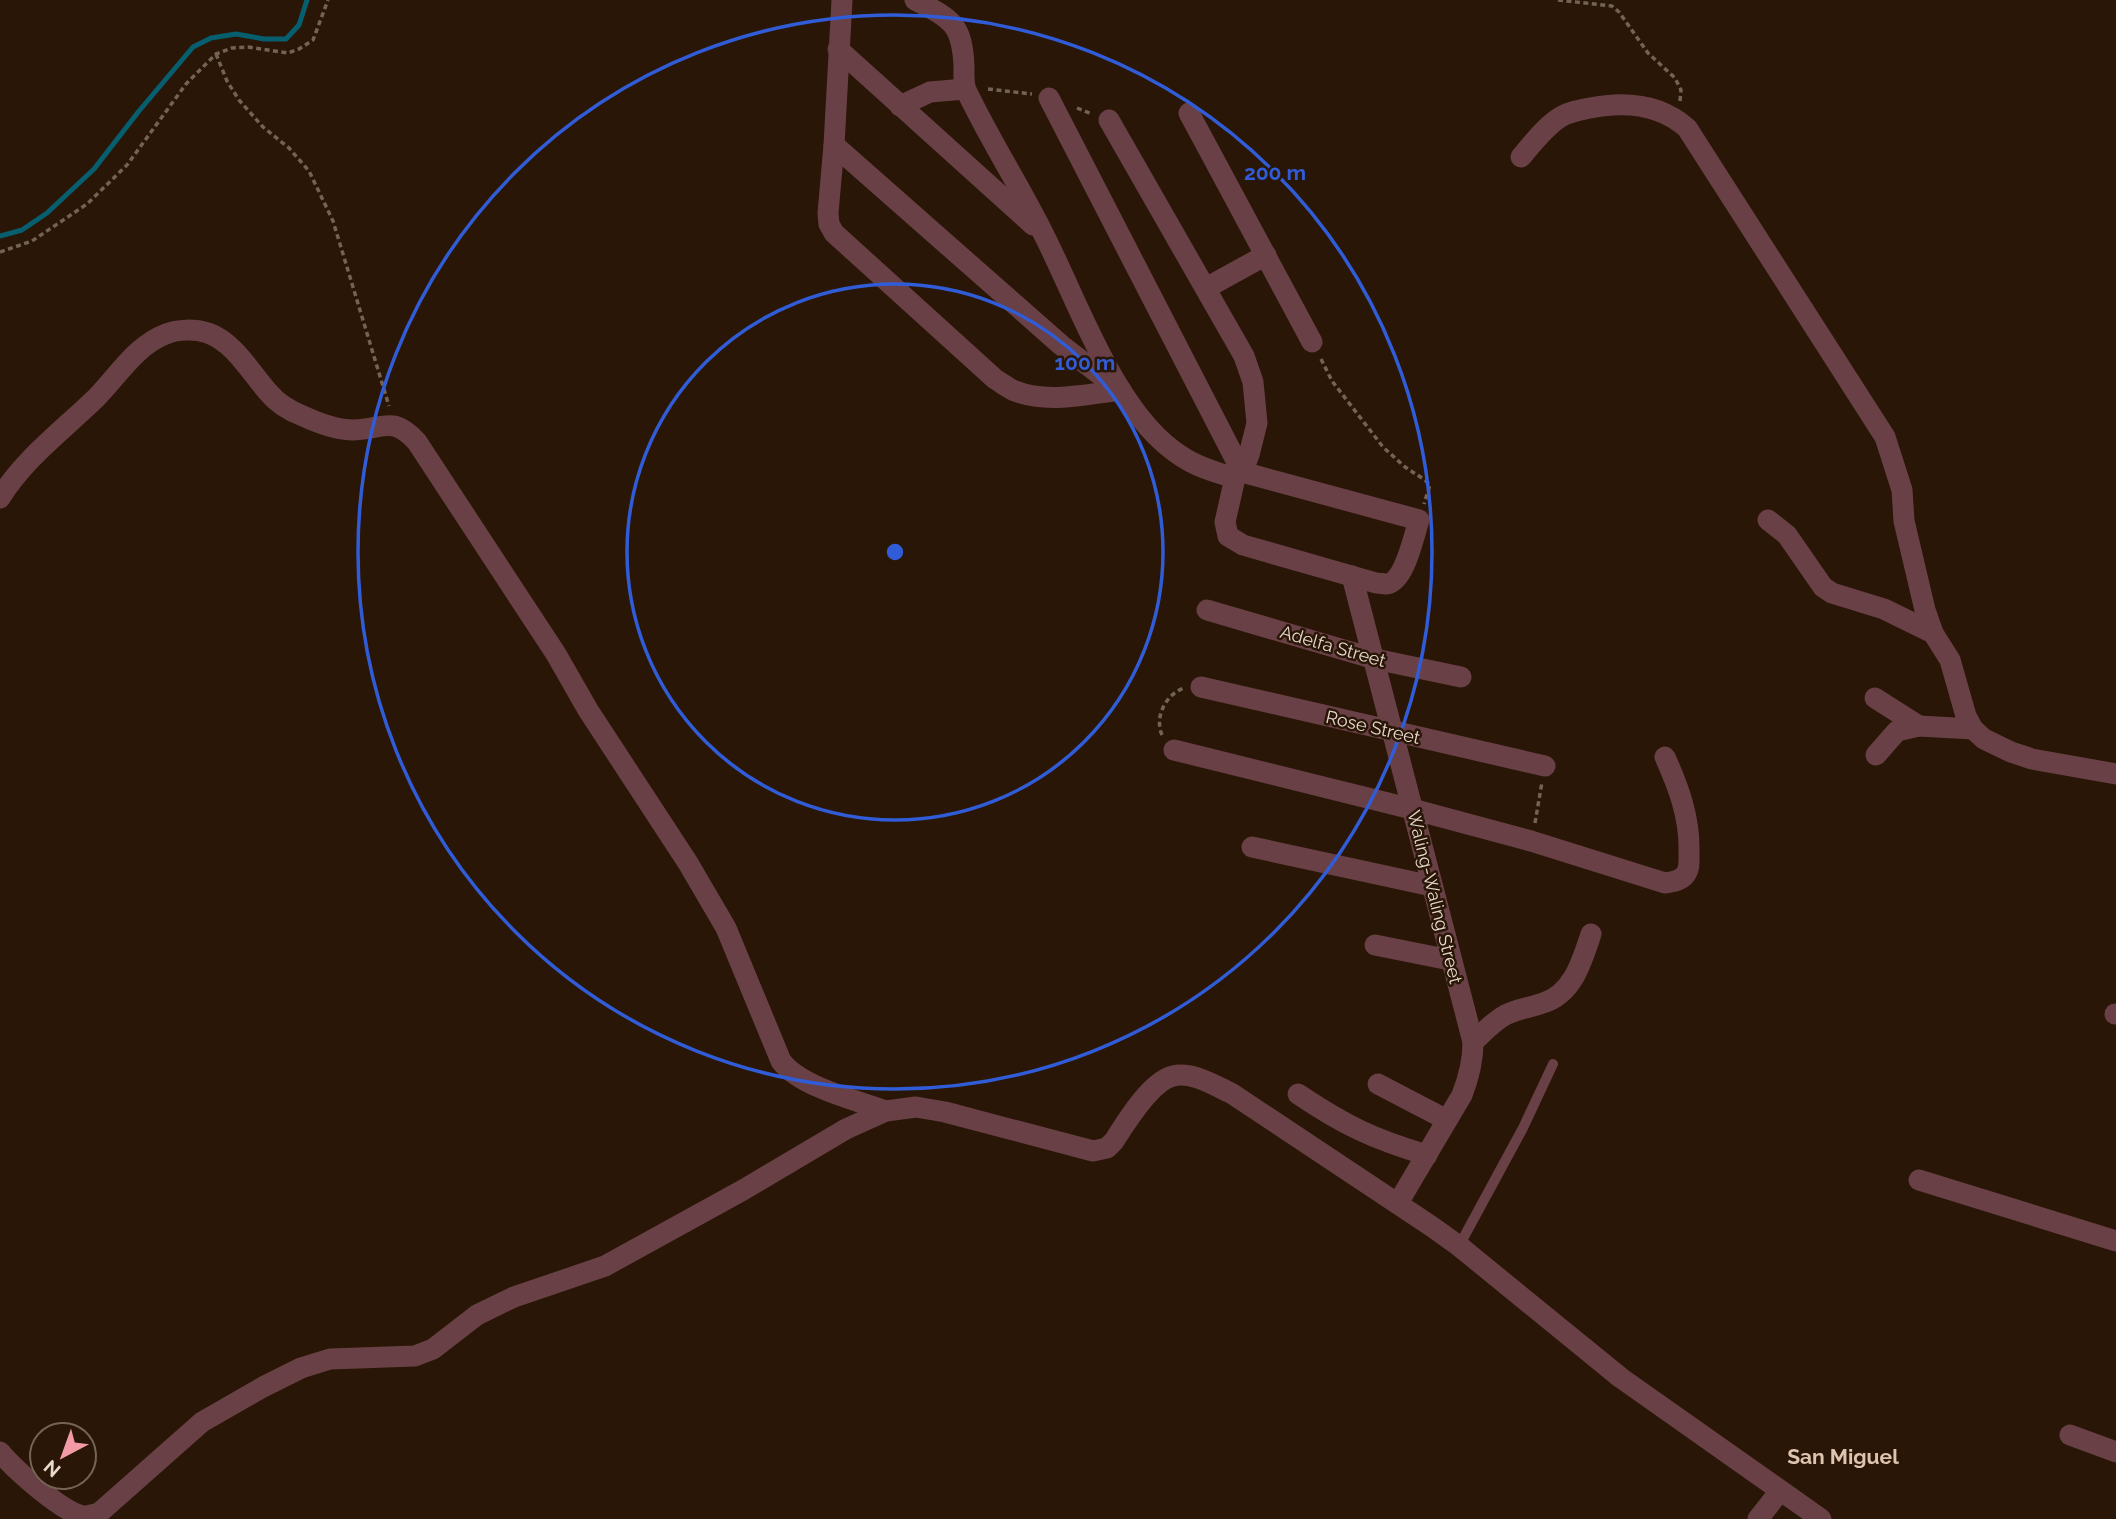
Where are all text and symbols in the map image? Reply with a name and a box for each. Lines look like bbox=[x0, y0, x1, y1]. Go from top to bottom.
text: 200 m bbox=[1244, 160, 1306, 185]
text: 100 m bbox=[1055, 350, 1115, 375]
centre of rings bbox=[883, 540, 907, 564]
street label: Adelfa Street bbox=[1278, 621, 1388, 671]
street label: Rose Street bbox=[1324, 706, 1422, 748]
street label: Waling-Waling Street bbox=[1403, 808, 1467, 986]
north arrow bbox=[28, 1421, 98, 1491]
district label: San Miguel bbox=[1787, 1444, 1899, 1469]
text: N bbox=[39, 1456, 65, 1482]

